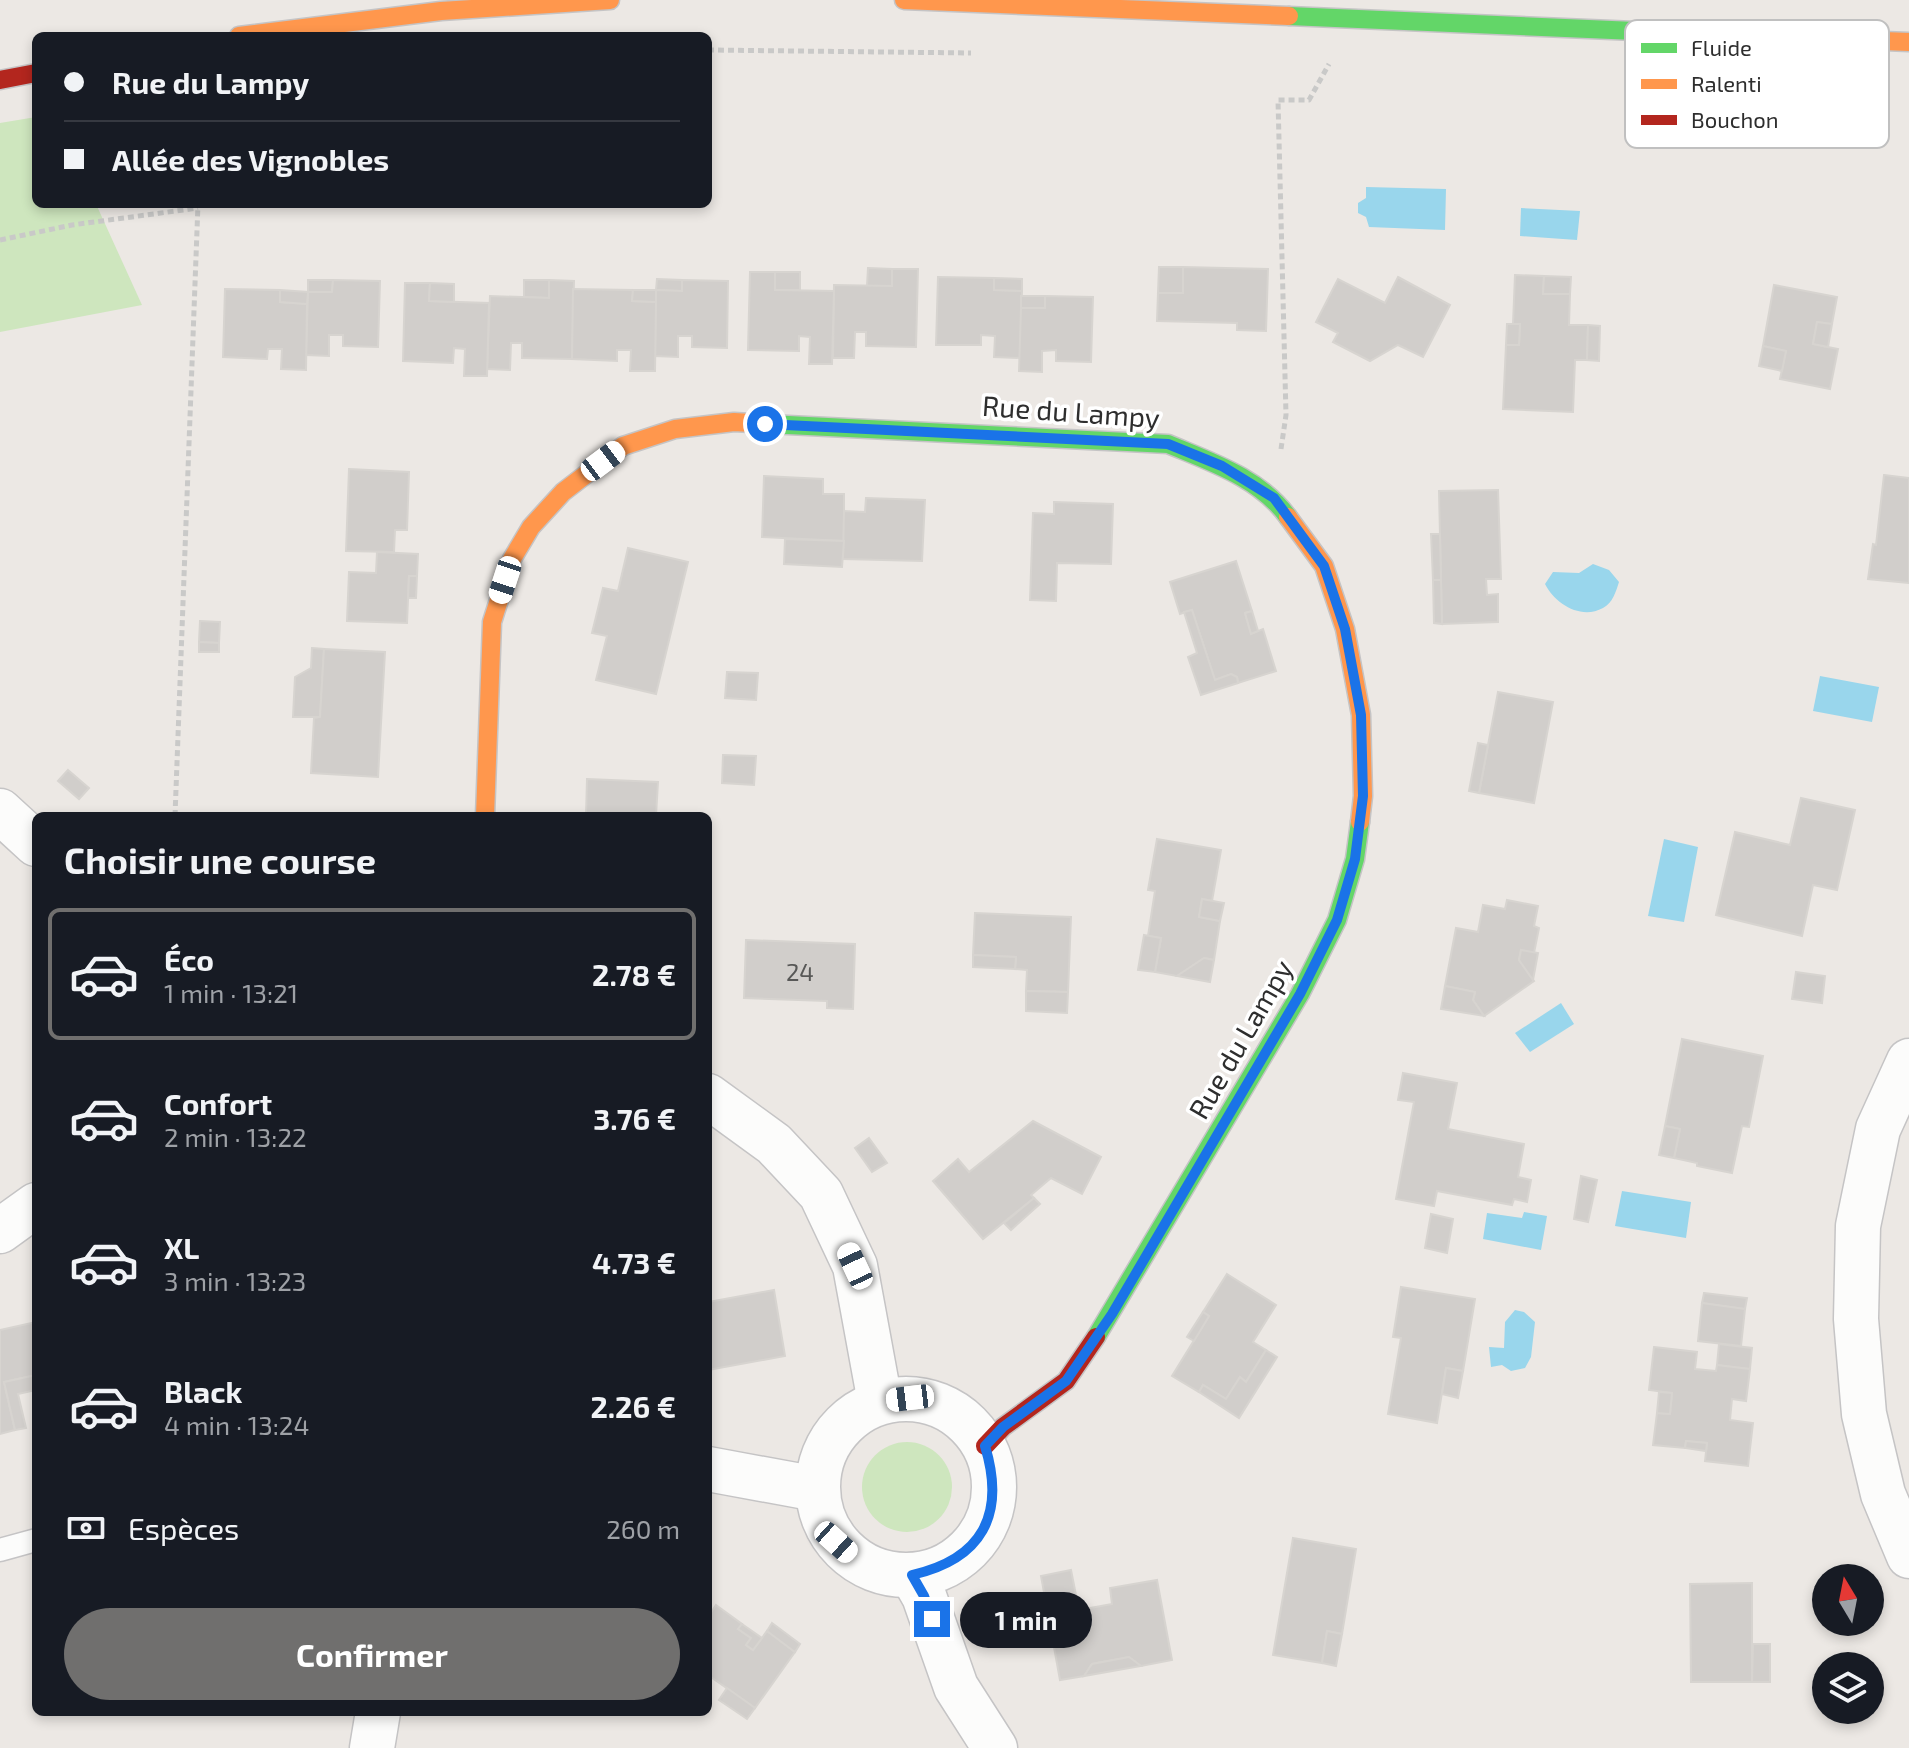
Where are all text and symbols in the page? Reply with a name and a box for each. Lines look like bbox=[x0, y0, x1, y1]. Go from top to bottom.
legend bbox=[1625, 20, 1889, 148]
text: Fluide bbox=[1691, 34, 1752, 60]
text: Rue du Lampy bbox=[112, 64, 309, 100]
text: Ralenti bbox=[1691, 70, 1762, 96]
text: Bouchon bbox=[1691, 106, 1779, 132]
text: Allée des Vignobles bbox=[112, 141, 389, 177]
street label: Rue du Lampy bbox=[981, 388, 1161, 434]
route start bbox=[747, 406, 783, 442]
car bbox=[577, 437, 629, 485]
car bbox=[486, 553, 524, 607]
text: Choisir une course bbox=[64, 838, 376, 881]
icon: car bbox=[68, 938, 140, 1010]
text: Éco bbox=[164, 941, 214, 977]
street label: Rue du Lampy bbox=[1181, 953, 1299, 1125]
text: 2.78 € bbox=[592, 956, 676, 992]
house number: 24 bbox=[786, 957, 814, 986]
text: 1 min · 13:21 bbox=[164, 977, 298, 1008]
icon: car bbox=[68, 1082, 140, 1154]
text: Confort bbox=[164, 1085, 272, 1121]
text: 3.76 € bbox=[593, 1100, 676, 1136]
text: 2 min · 13:22 bbox=[164, 1121, 307, 1152]
icon: car bbox=[68, 1226, 140, 1298]
text: XL bbox=[164, 1229, 199, 1265]
car bbox=[834, 1239, 876, 1293]
text: 4.73 € bbox=[592, 1244, 676, 1280]
text: 3 min · 13:23 bbox=[164, 1265, 306, 1296]
icon: car bbox=[68, 1370, 140, 1442]
text: Black bbox=[164, 1373, 242, 1409]
car bbox=[885, 1383, 935, 1413]
text: 2.26 € bbox=[590, 1388, 676, 1424]
text: 4 min · 13:24 bbox=[164, 1409, 309, 1440]
icon: cash bbox=[64, 1506, 108, 1550]
text: Espèces bbox=[128, 1510, 239, 1546]
text: 260 m bbox=[606, 1513, 680, 1544]
car bbox=[810, 1517, 862, 1567]
north arrow bbox=[1812, 1564, 1884, 1636]
map controls bbox=[1812, 1564, 1884, 1724]
callout: 1 min bbox=[960, 1591, 1092, 1647]
route end bbox=[914, 1601, 950, 1637]
text: 1 min bbox=[995, 1604, 1057, 1635]
button: Confirmer bbox=[64, 1608, 680, 1700]
button: layers bbox=[1812, 1652, 1884, 1724]

